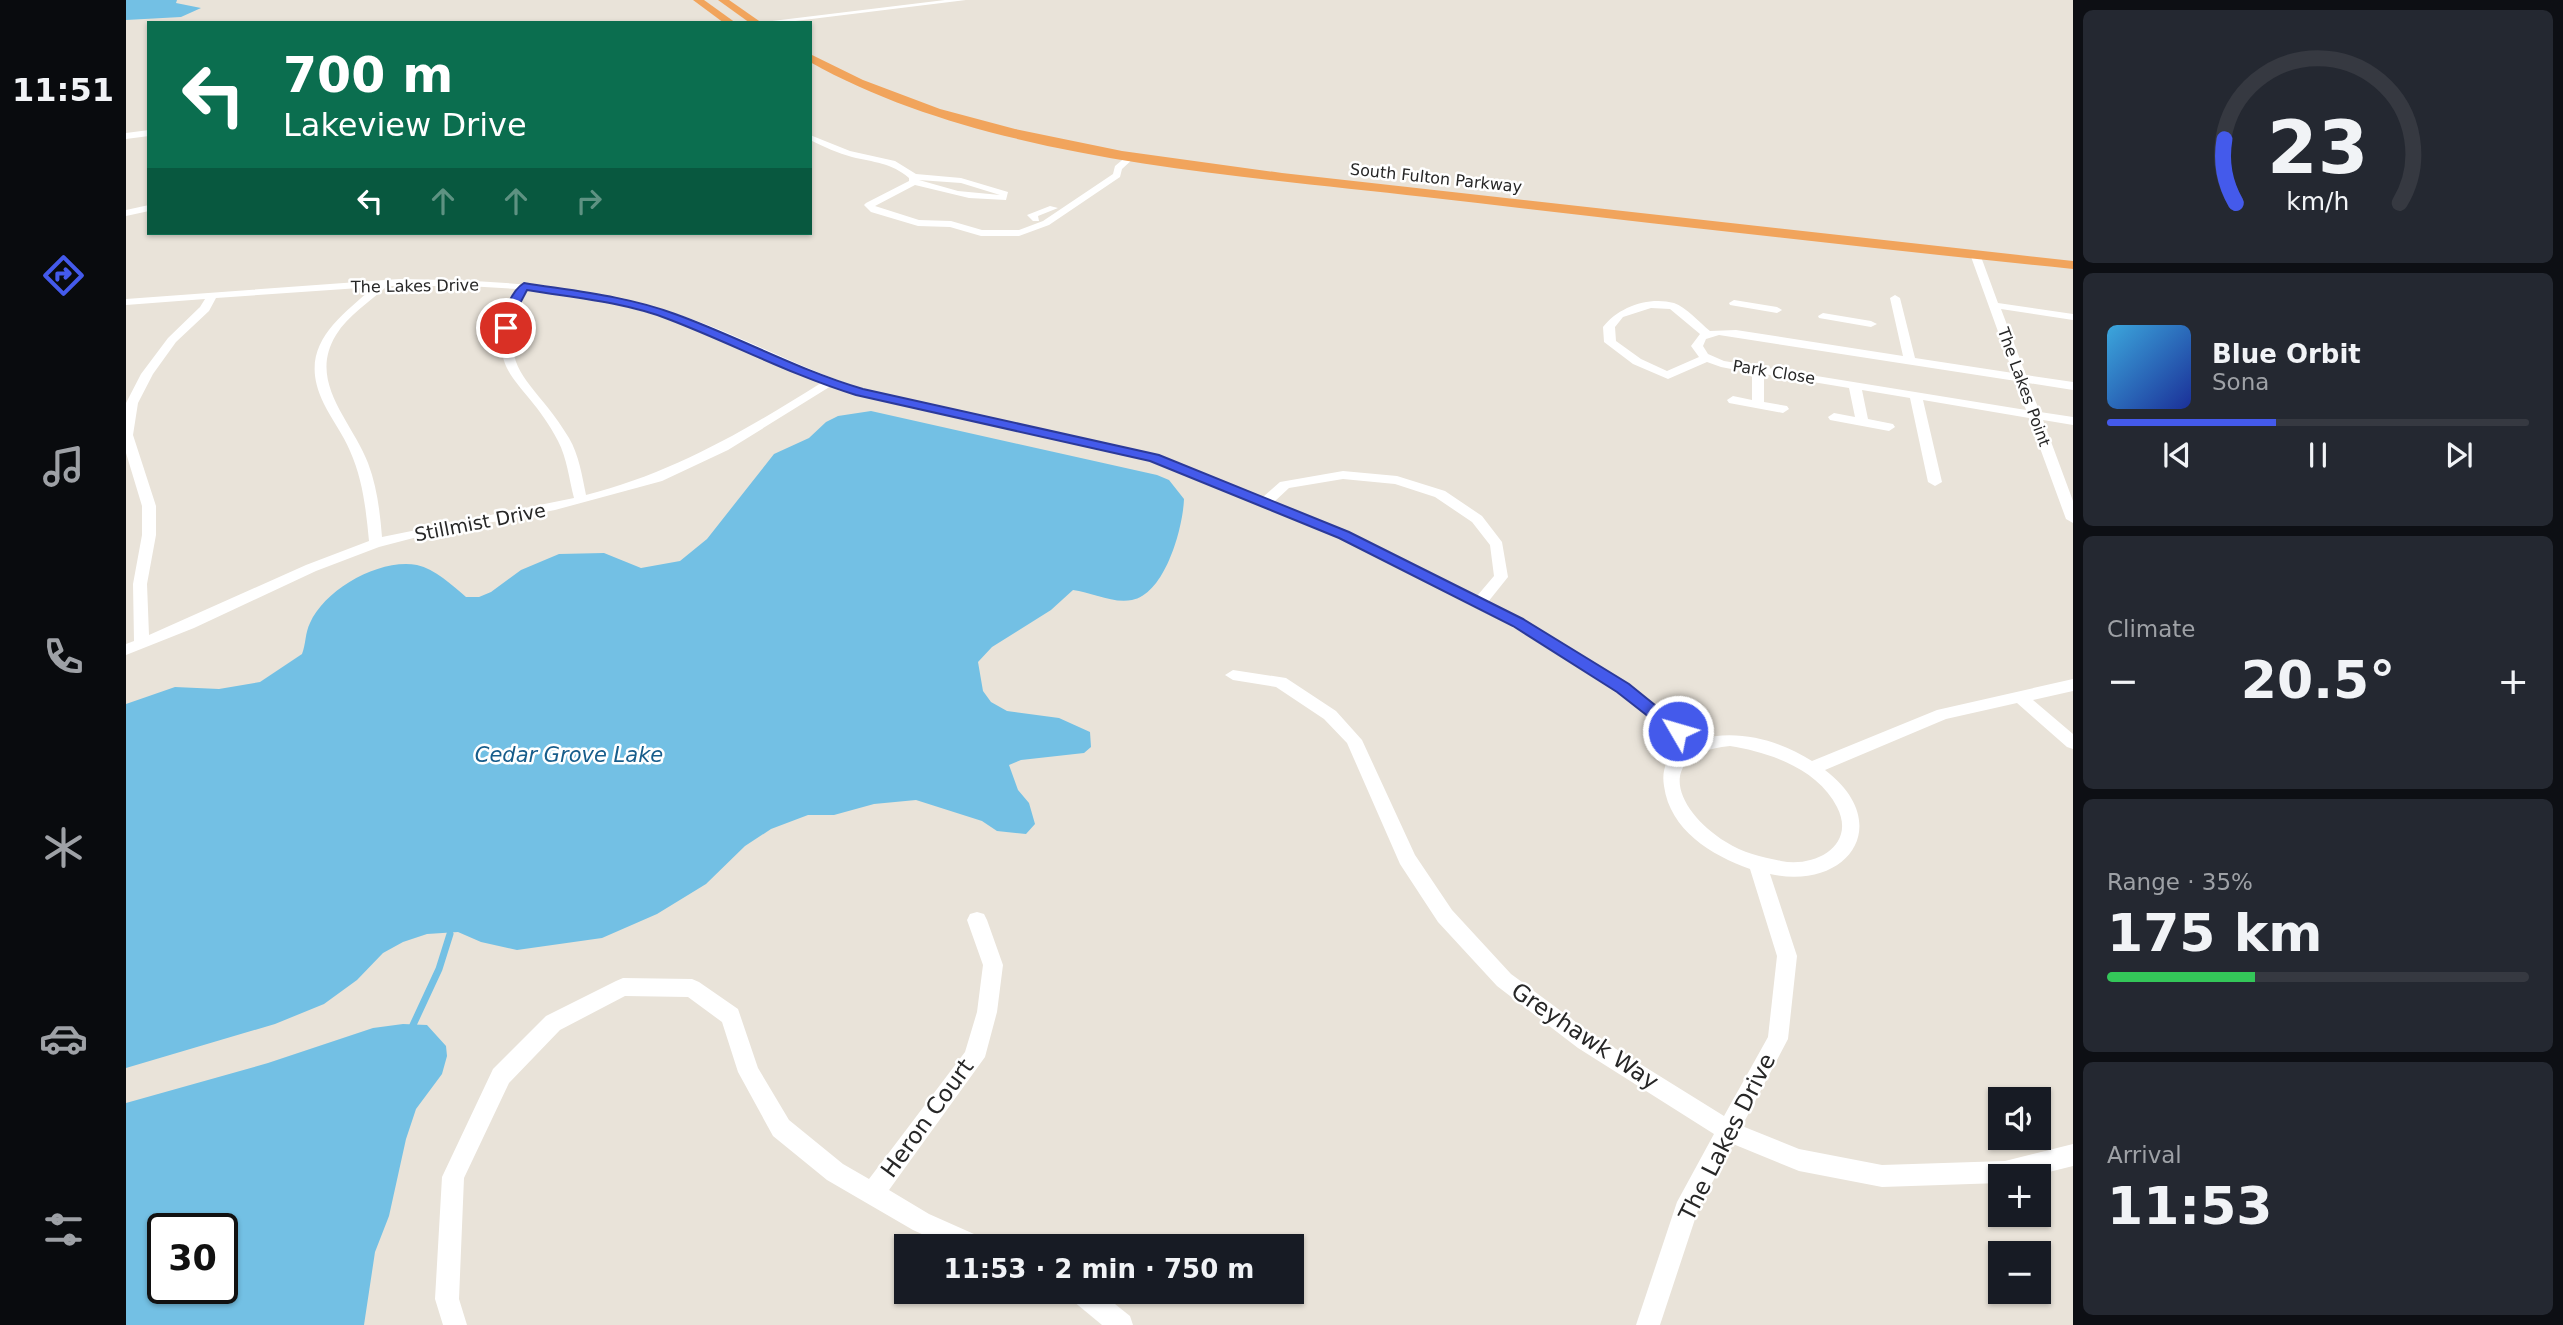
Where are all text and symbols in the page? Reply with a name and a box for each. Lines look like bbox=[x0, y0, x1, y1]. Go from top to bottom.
text: 700 m bbox=[283, 47, 453, 104]
icon: left bbox=[168, 49, 259, 140]
text: 11:51 bbox=[12, 71, 114, 109]
text: 23 bbox=[2267, 105, 2369, 190]
text: Lakeview Drive bbox=[283, 106, 527, 144]
street label: South Fulton Parkway bbox=[1349, 160, 1523, 196]
icon: left bbox=[351, 182, 389, 220]
icon: ahead bbox=[424, 182, 462, 220]
icon: ahead bbox=[497, 182, 535, 220]
icon: right bbox=[570, 182, 608, 220]
text: km/h bbox=[2286, 186, 2350, 215]
icon: directions bbox=[39, 251, 88, 300]
street label: The Lakes Drive bbox=[350, 275, 479, 297]
pin bbox=[476, 298, 536, 358]
icon: arrive bbox=[487, 309, 525, 347]
street label: The Lakes Point bbox=[1993, 324, 2054, 449]
text: Blue Orbit bbox=[2212, 339, 2361, 369]
street label: Park Close bbox=[1731, 356, 1817, 388]
text: Sona bbox=[2212, 369, 2269, 395]
icon: previous bbox=[2158, 436, 2196, 474]
icon: pause bbox=[2299, 436, 2337, 474]
icon: next bbox=[2440, 436, 2478, 474]
icon: music bbox=[39, 442, 88, 491]
street label: Stillmist Drive bbox=[413, 498, 547, 546]
text: Climate bbox=[2107, 616, 2196, 642]
icon: phone bbox=[39, 632, 88, 681]
text: 20.5° bbox=[2241, 650, 2395, 710]
text: − bbox=[2107, 659, 2139, 703]
text: + bbox=[2497, 659, 2529, 703]
position arrow bbox=[1641, 694, 1715, 768]
water label: Cedar Grove Lake bbox=[475, 743, 663, 767]
icon: climate bbox=[39, 823, 88, 872]
text: Range · 35% bbox=[2107, 869, 2253, 895]
text: 175 km bbox=[2107, 903, 2322, 963]
street label: Greyhawk Way bbox=[1507, 977, 1663, 1095]
icon: car bbox=[39, 1014, 88, 1063]
street label: The Lakes Drive bbox=[1673, 1049, 1780, 1226]
street label: Heron Court bbox=[875, 1054, 979, 1182]
map controls bbox=[1988, 1087, 2051, 1304]
button: sound bbox=[1988, 1087, 2051, 1150]
text: Arrival bbox=[2107, 1142, 2182, 1168]
button: + bbox=[1988, 1164, 2051, 1227]
text: 11:53 bbox=[2107, 1176, 2273, 1236]
icon: filters bbox=[39, 1205, 88, 1254]
speed limit sign: 30 bbox=[147, 1213, 238, 1304]
button: − bbox=[1988, 1241, 2051, 1304]
text: 11:53 · 2 min · 750 m bbox=[944, 1254, 1254, 1284]

